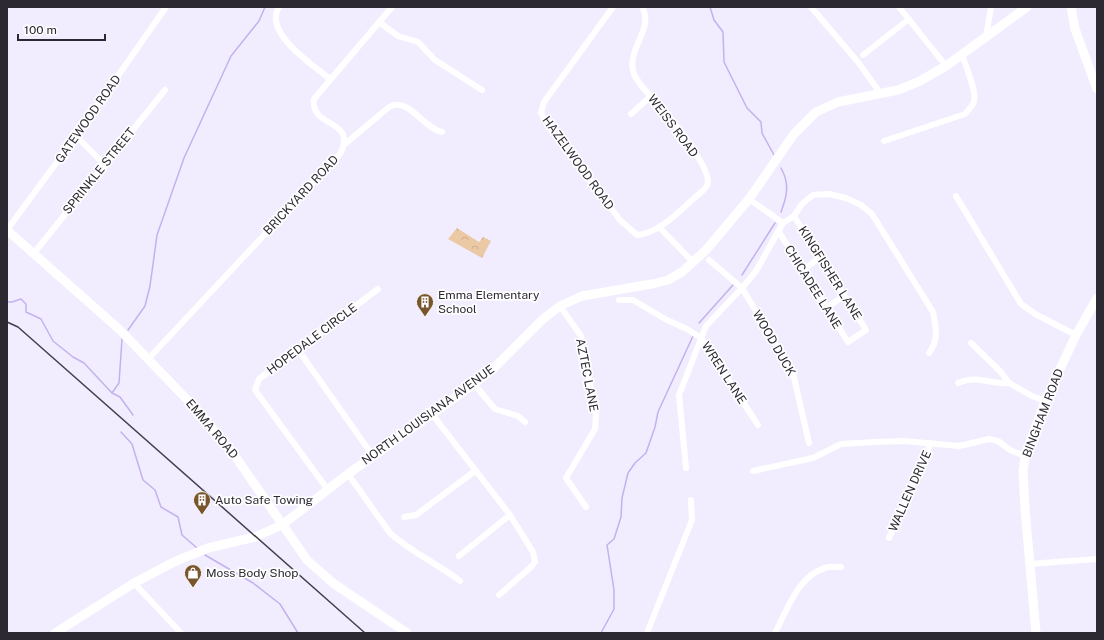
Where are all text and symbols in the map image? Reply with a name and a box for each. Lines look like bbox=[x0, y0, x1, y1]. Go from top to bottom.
scale bar bbox=[18, 16, 105, 42]
text: 100 m bbox=[24, 23, 57, 37]
street label: GATEWOOD ROAD bbox=[52, 72, 124, 166]
street label: WEISS ROAD bbox=[645, 92, 701, 160]
street label: HAZELWOOD ROAD bbox=[539, 113, 617, 213]
street label: SPRINKLE STREET bbox=[60, 125, 138, 217]
street label: BRICKYARD ROAD bbox=[261, 152, 341, 238]
street label: KINGFISHER LANE bbox=[795, 224, 865, 322]
street label: CHICADEE LANE bbox=[782, 243, 844, 331]
place label: Emma Elementary School bbox=[438, 288, 540, 316]
building icon: Emma Elementary School bbox=[415, 292, 435, 317]
street label: HOPEDALE CIRCLE bbox=[264, 301, 360, 377]
street label: WOOD DUCK bbox=[750, 308, 798, 378]
street label: AZTEC LANE bbox=[573, 337, 601, 413]
street label: WREN LANE bbox=[699, 339, 749, 407]
street label: NORTH LOUISIANA AVENUE bbox=[359, 362, 497, 468]
street label: BINGHAM ROAD bbox=[1020, 367, 1066, 459]
street label: EMMA ROAD bbox=[183, 396, 241, 462]
street label: WALLEN DRIVE bbox=[886, 448, 934, 534]
building icon: Auto Safe Towing bbox=[192, 490, 212, 515]
place label: Auto Safe Towing bbox=[215, 493, 313, 507]
shop icon: Moss Body Shop bbox=[183, 563, 203, 588]
place label: Moss Body Shop bbox=[206, 566, 299, 580]

